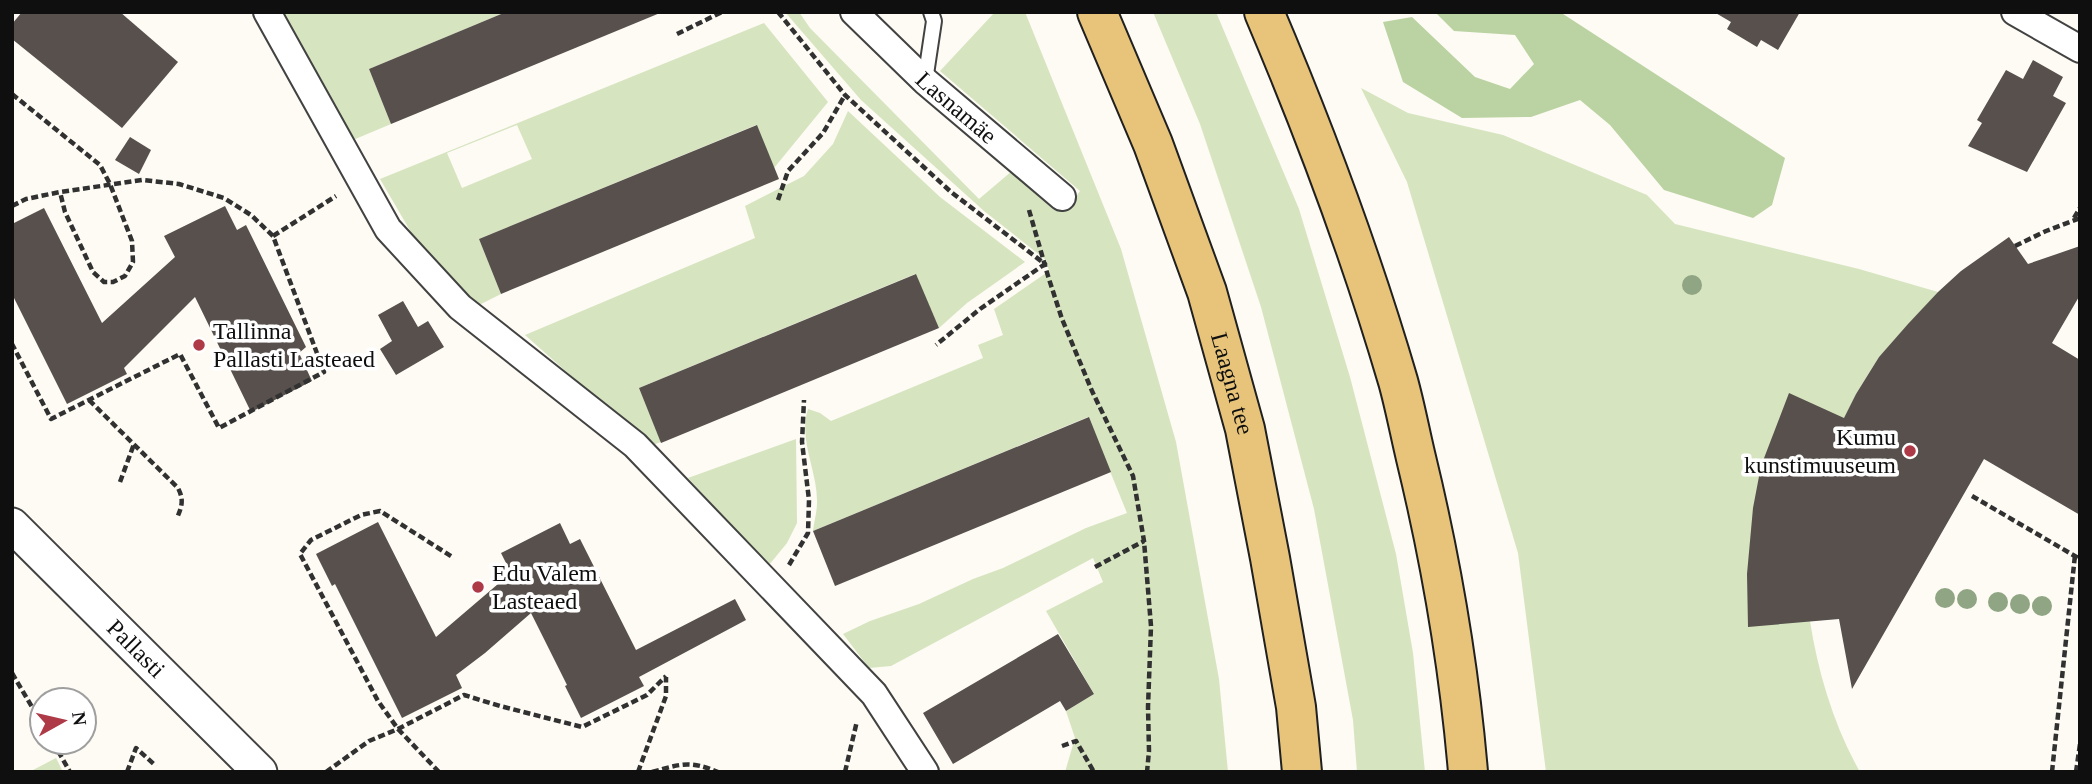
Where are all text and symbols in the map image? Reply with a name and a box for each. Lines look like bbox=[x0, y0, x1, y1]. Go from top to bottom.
street label: Lasnamäe bbox=[910, 66, 1002, 149]
place label: Tallinna Pallasti Lasteaed bbox=[213, 318, 375, 372]
street label: Laagna tee bbox=[1206, 330, 1259, 437]
marker: Tallinna Pallasti Lasteaed bbox=[191, 337, 207, 353]
place label: Kumu kunstimuuseum bbox=[1744, 424, 1896, 478]
marker: Kumu kunstimuuseum bbox=[1902, 443, 1918, 459]
place label: Edu Valem Lasteaed bbox=[492, 560, 598, 614]
marker: Edu Valem Lasteaed bbox=[470, 579, 486, 595]
street label: Pallasti bbox=[102, 614, 170, 683]
north arrow bbox=[28, 686, 98, 756]
text: N bbox=[68, 710, 91, 727]

